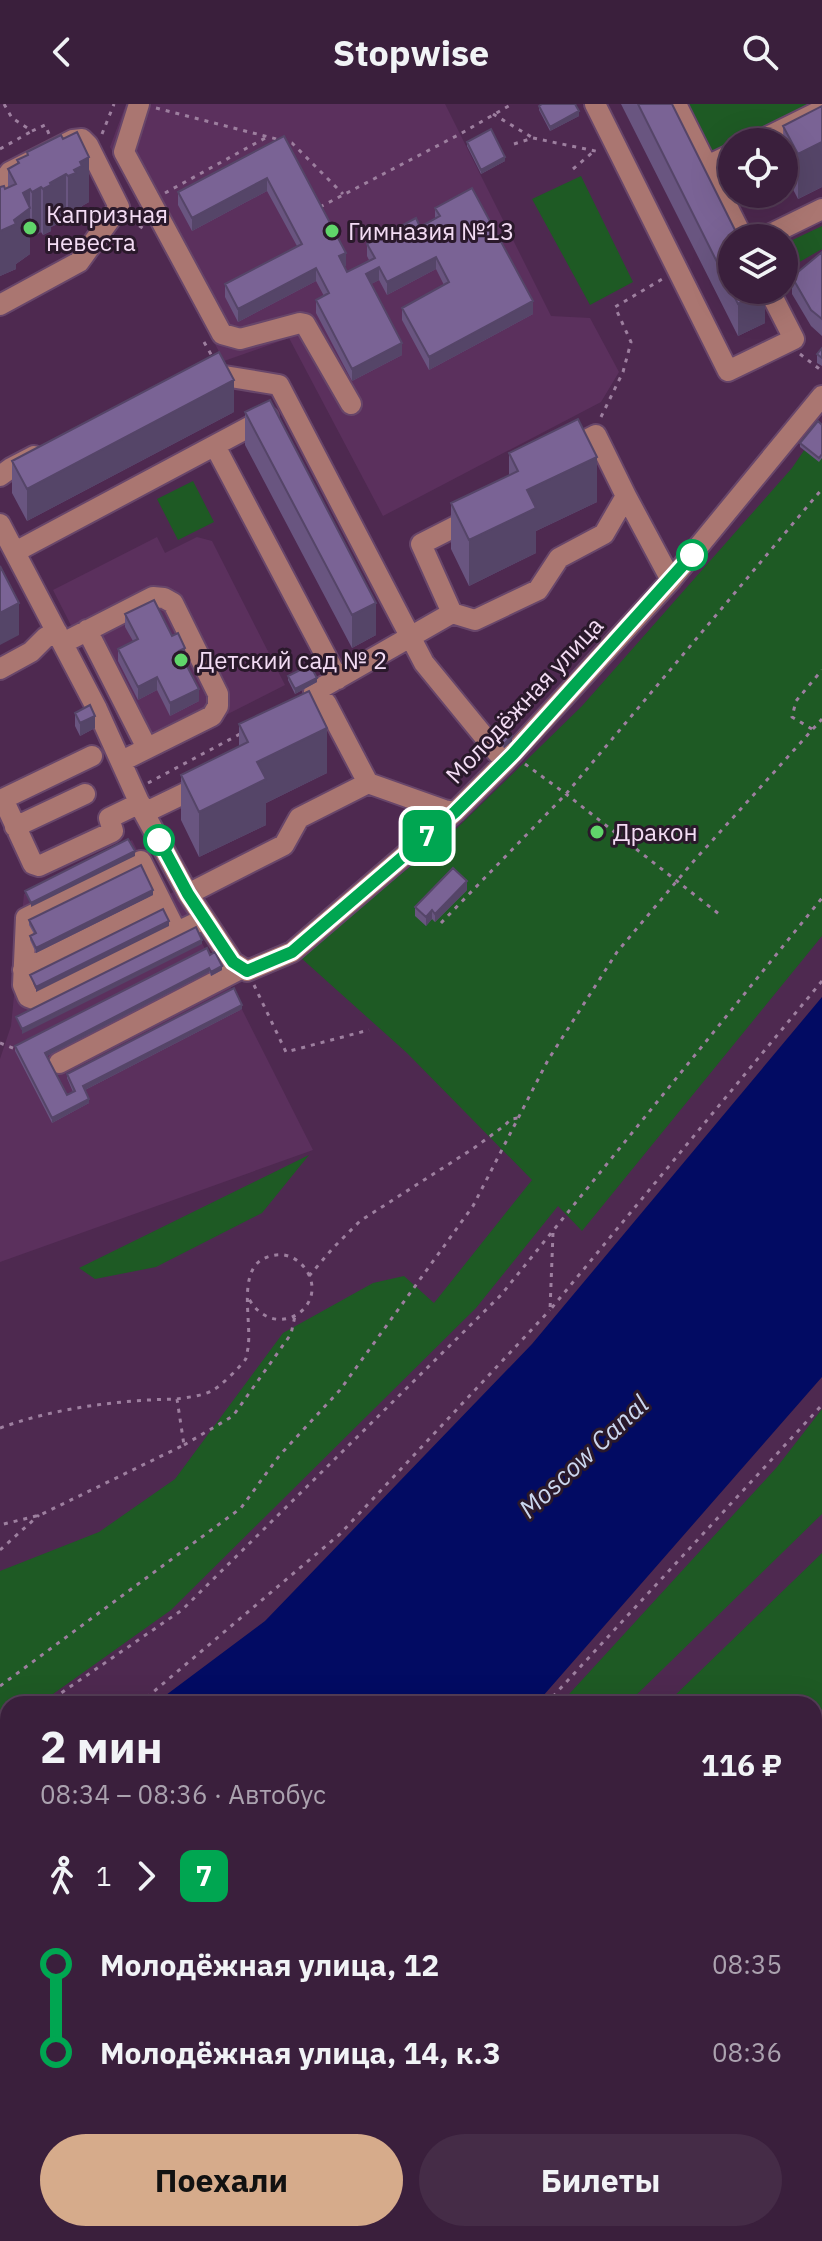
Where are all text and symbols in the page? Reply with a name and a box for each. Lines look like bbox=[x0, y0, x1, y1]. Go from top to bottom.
text: Stopwise bbox=[333, 29, 489, 76]
icon: back bbox=[40, 30, 84, 74]
icon: search bbox=[738, 30, 782, 74]
map controls bbox=[718, 128, 798, 304]
button: locate bbox=[718, 128, 798, 208]
place label: Капризная невеста bbox=[46, 198, 168, 258]
place label: Гимназия №13 bbox=[348, 215, 514, 247]
marker: Капризная невеста bbox=[21, 219, 39, 237]
marker: Гимназия №13 bbox=[323, 222, 341, 240]
button: layers bbox=[718, 224, 798, 304]
unlabelled marker bbox=[677, 540, 707, 570]
street label: Молодёжная улица bbox=[438, 609, 610, 790]
place label: Детский сад № 2 bbox=[197, 644, 388, 676]
marker: Детский сад № 2 bbox=[172, 651, 190, 669]
line badge: 7 bbox=[401, 810, 453, 862]
place label: Дракон bbox=[613, 816, 698, 848]
text: 7 bbox=[419, 817, 435, 854]
marker: Дракон bbox=[588, 823, 606, 841]
unlabelled marker bbox=[144, 825, 174, 855]
water label: Moscow Canal bbox=[511, 1387, 655, 1525]
text: 2 мин bbox=[40, 1718, 163, 1775]
text: 116 ₽ bbox=[701, 1745, 782, 1784]
text: 08:34 – 08:36 · Автобус bbox=[40, 1777, 326, 1811]
icon: walk bbox=[40, 1854, 84, 1898]
icon: forward bbox=[124, 1854, 168, 1898]
text: 7 bbox=[196, 1857, 212, 1894]
text: 1 bbox=[96, 1859, 112, 1893]
text: Молодёжная улица, 12 bbox=[100, 1945, 439, 1984]
text: 08:35 bbox=[712, 1947, 782, 1981]
text: Молодёжная улица, 14, к.3 bbox=[100, 2033, 501, 2072]
text: 08:36 bbox=[712, 2035, 782, 2069]
button: Поехали bbox=[40, 2134, 403, 2226]
button: Билеты bbox=[419, 2134, 782, 2226]

